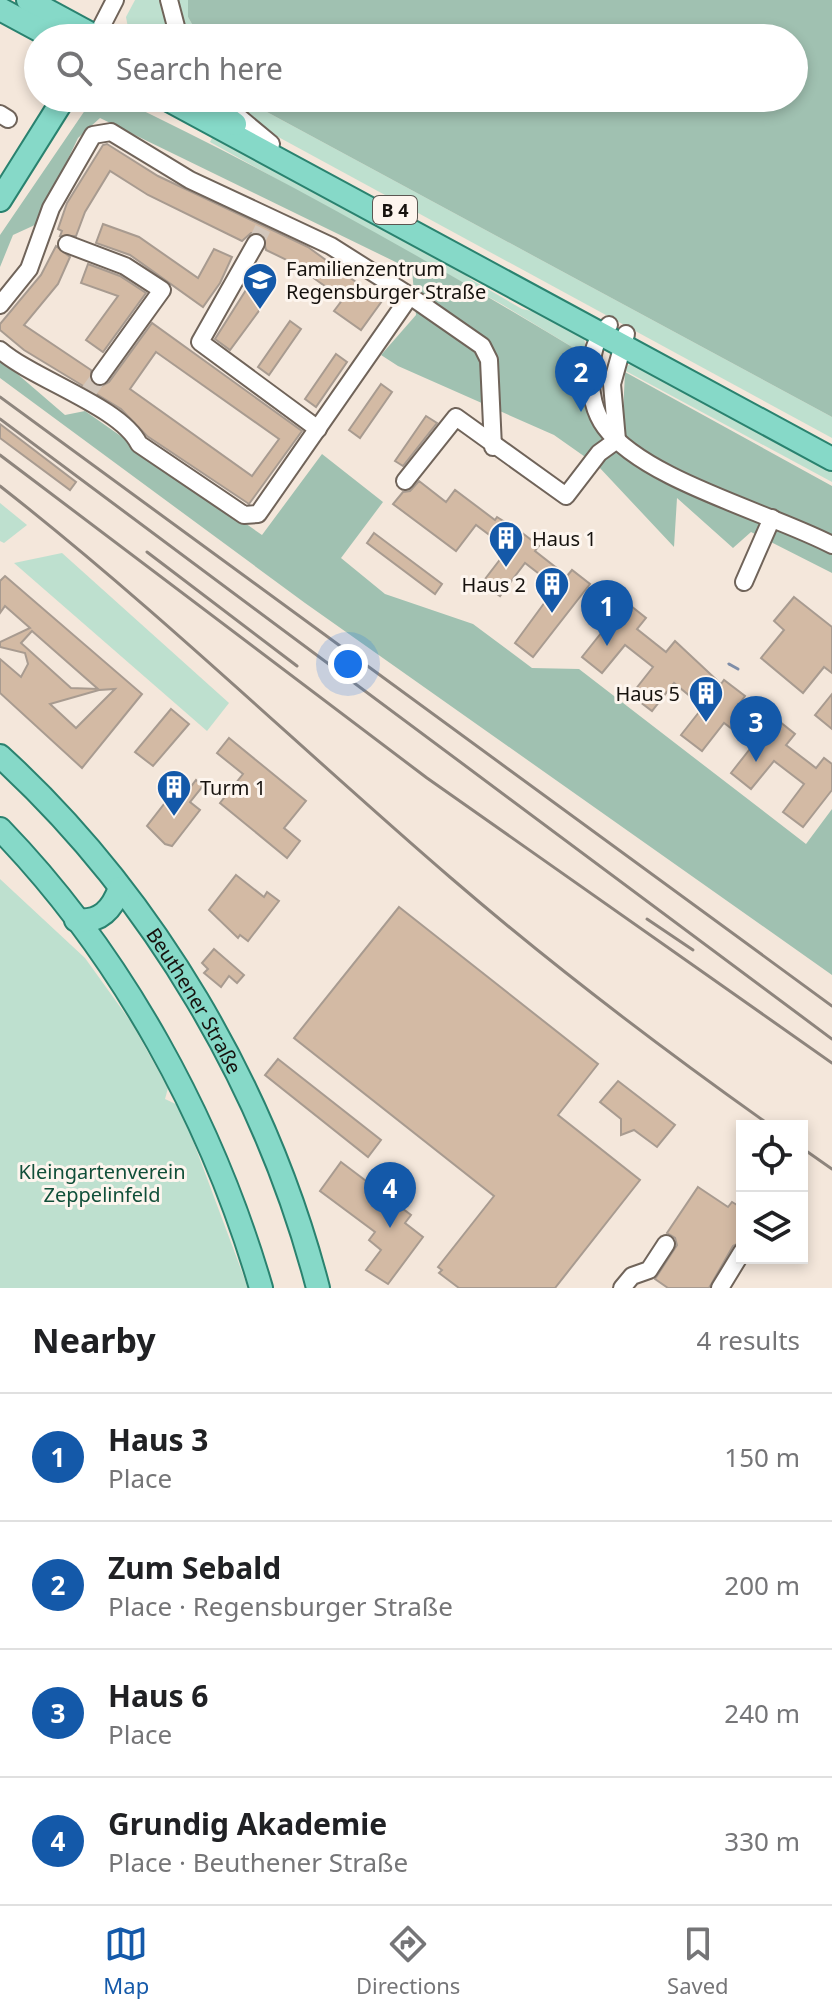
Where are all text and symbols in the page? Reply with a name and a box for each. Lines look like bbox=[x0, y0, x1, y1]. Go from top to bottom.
search box bbox=[24, 24, 808, 112]
icon: search bbox=[52, 46, 96, 90]
text: Search here bbox=[116, 48, 283, 89]
road number: B 4 bbox=[373, 196, 417, 224]
place label: Familienzentrum Regensburger Straße bbox=[286, 255, 486, 305]
school or university icon: Familienzentrum Regensburger Straße bbox=[241, 261, 279, 311]
pin: 2 bbox=[555, 346, 607, 412]
building icon: Haus 1 bbox=[487, 519, 525, 569]
place label: Haus 1 bbox=[532, 525, 597, 552]
building icon: Haus 2 bbox=[533, 565, 571, 615]
place label: Haus 2 bbox=[461, 571, 526, 598]
pin: 1 bbox=[581, 580, 633, 646]
your location bbox=[328, 644, 368, 684]
building icon: Haus 5 bbox=[687, 674, 725, 724]
place label: Haus 5 bbox=[615, 680, 680, 707]
pin: 3 bbox=[730, 696, 782, 762]
building icon: Turm 1 bbox=[155, 768, 193, 818]
place label: Turm 1 bbox=[200, 774, 266, 801]
street label: Beuthener Straße bbox=[141, 922, 249, 1078]
map controls bbox=[736, 1120, 808, 1264]
button: locate bbox=[736, 1120, 808, 1192]
park label: Kleingartenverein Zeppelinfeld bbox=[18, 1158, 186, 1208]
pin: 4 bbox=[364, 1162, 416, 1228]
button: layers bbox=[736, 1192, 808, 1264]
text: Nearby bbox=[32, 1317, 156, 1363]
text: 4 results bbox=[696, 1322, 800, 1358]
text: Haus 3 bbox=[108, 1419, 208, 1460]
text: 1 bbox=[51, 1439, 65, 1475]
text: 150 m bbox=[724, 1439, 800, 1475]
text: Place bbox=[108, 1460, 172, 1496]
text: Zum Sebald bbox=[108, 1547, 281, 1588]
text: 2 bbox=[51, 1567, 65, 1603]
text: 200 m bbox=[724, 1567, 800, 1603]
text: Place · Regensburger Straße bbox=[108, 1588, 453, 1624]
text: Haus 6 bbox=[108, 1675, 208, 1716]
text: 3 bbox=[51, 1695, 65, 1731]
text: 240 m bbox=[724, 1695, 800, 1731]
text: Place bbox=[108, 1716, 172, 1752]
text: Grundig Akademie bbox=[108, 1803, 387, 1844]
text: 4 bbox=[51, 1823, 65, 1859]
text: 330 m bbox=[724, 1823, 800, 1859]
text: Place · Beuthener Straße bbox=[108, 1844, 408, 1880]
tab: Map bbox=[103, 1922, 149, 2000]
tab: Directions bbox=[356, 1922, 460, 2000]
tab: Saved bbox=[667, 1922, 729, 2000]

